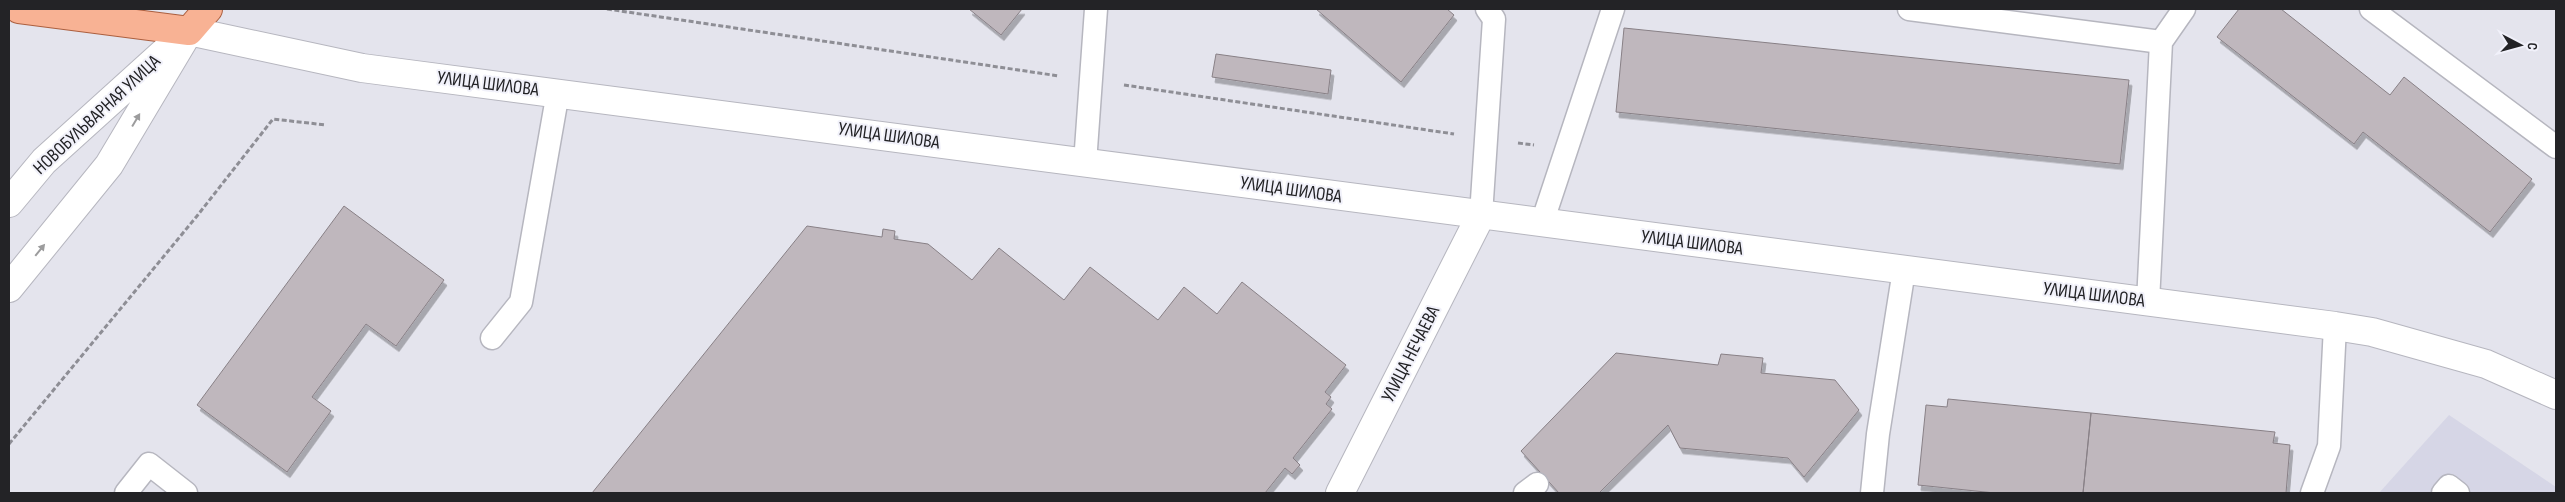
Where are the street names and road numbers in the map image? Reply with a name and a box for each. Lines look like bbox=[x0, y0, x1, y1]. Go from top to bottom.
street label: НОВОБУЛЬВАРНАЯ УЛИЦА bbox=[29, 50, 166, 180]
street label: УЛИЦА ШИЛОВА bbox=[436, 66, 541, 102]
street label: УЛИЦА ШИЛОВА bbox=[837, 117, 942, 155]
street label: УЛИЦА ШИЛОВА bbox=[1239, 171, 1344, 209]
street label: УЛИЦА ШИЛОВА bbox=[1640, 225, 1745, 261]
street label: УЛИЦА ШИЛОВА bbox=[2042, 277, 2147, 313]
street label: УЛИЦА НЕЧАЕВА bbox=[1377, 301, 1445, 406]

